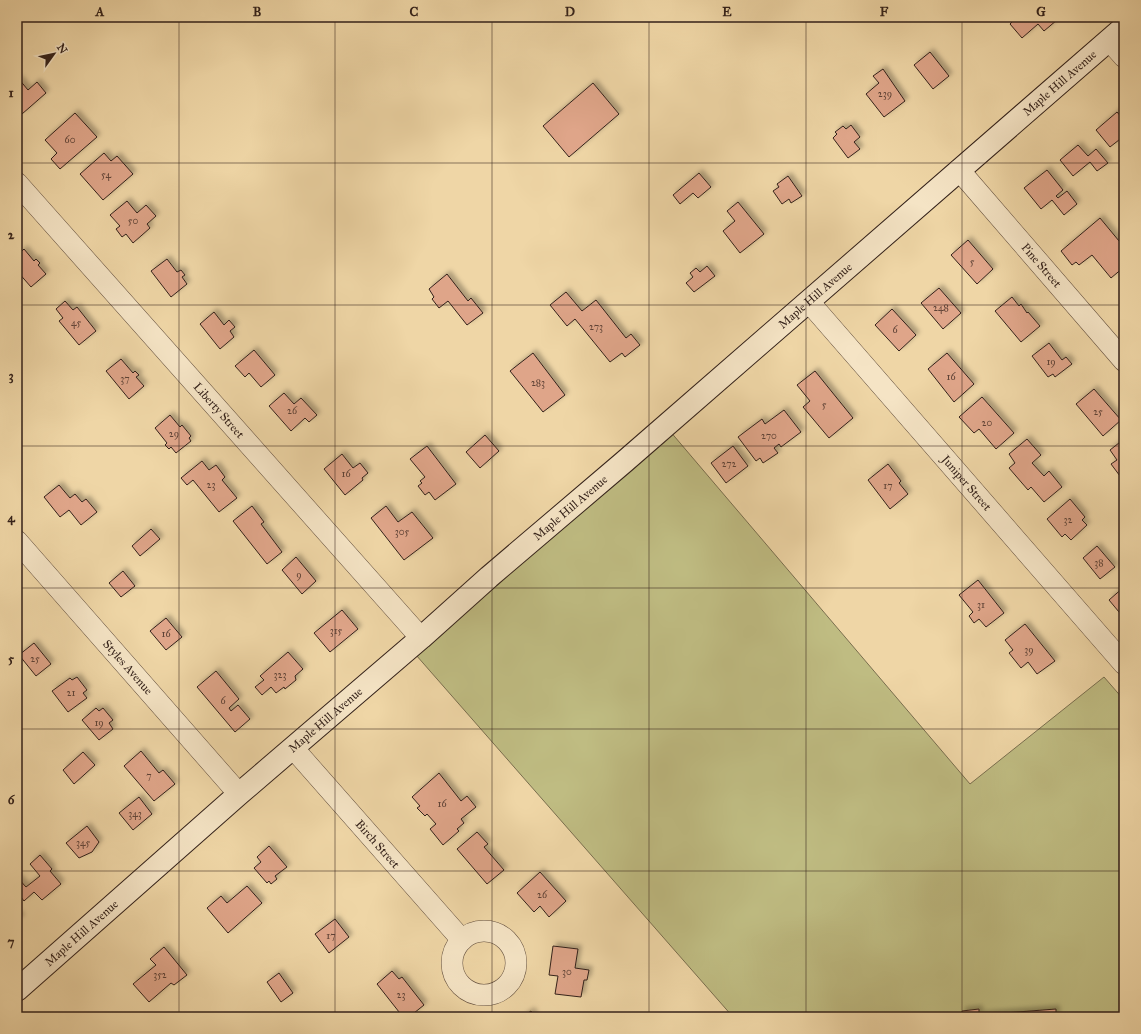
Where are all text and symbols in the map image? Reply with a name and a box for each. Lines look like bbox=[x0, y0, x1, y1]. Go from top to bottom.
text: A bbox=[95, 4, 105, 20]
text: B bbox=[253, 4, 262, 20]
text: C bbox=[410, 4, 419, 20]
text: D bbox=[565, 4, 575, 20]
text: E bbox=[722, 4, 732, 20]
text: F bbox=[880, 4, 889, 20]
text: G bbox=[1036, 4, 1046, 20]
north arrow bbox=[34, 34, 74, 74]
text: N bbox=[54, 41, 70, 57]
street label: Maple Hill Avenue bbox=[1020, 47, 1099, 119]
text: 1 bbox=[8, 85, 14, 101]
house number: 239 bbox=[878, 88, 892, 100]
house number: 60 bbox=[65, 134, 76, 146]
house number: 54 bbox=[101, 169, 111, 181]
house number: 50 bbox=[128, 215, 138, 227]
text: 2 bbox=[8, 227, 15, 243]
street label: Pine Street bbox=[1018, 240, 1065, 291]
house number: 5 bbox=[970, 256, 975, 268]
street label: Maple Hill Avenue bbox=[776, 260, 855, 331]
house number: 248 bbox=[933, 302, 949, 314]
house number: 45 bbox=[71, 317, 81, 329]
house number: 273 bbox=[589, 321, 603, 333]
house number: 6 bbox=[892, 324, 898, 336]
house number: 19 bbox=[1046, 356, 1056, 368]
text: 3 bbox=[8, 368, 14, 384]
house number: 16 bbox=[946, 371, 956, 383]
house number: 37 bbox=[120, 373, 130, 385]
house number: 283 bbox=[531, 377, 545, 389]
street label: Liberty Street bbox=[190, 380, 248, 442]
house number: 5 bbox=[822, 399, 827, 411]
house number: 26 bbox=[287, 405, 298, 417]
house number: 25 bbox=[1093, 406, 1103, 418]
house number: 20 bbox=[982, 417, 993, 429]
house number: 29 bbox=[169, 428, 179, 440]
house number: 270 bbox=[761, 430, 777, 442]
street label: Juniper Street bbox=[937, 451, 995, 514]
house number: 272 bbox=[722, 458, 737, 470]
house number: 16 bbox=[341, 468, 351, 480]
street label: Maple Hill Avenue bbox=[530, 472, 610, 543]
house number: 23 bbox=[207, 479, 215, 491]
house number: 17 bbox=[883, 480, 893, 492]
text: 4 bbox=[7, 510, 15, 526]
house number: 32 bbox=[1064, 514, 1073, 526]
house number: 305 bbox=[395, 526, 410, 538]
house number: 38 bbox=[1094, 557, 1104, 569]
house number: 9 bbox=[296, 569, 302, 581]
house number: 31 bbox=[977, 599, 985, 611]
house number: 315 bbox=[330, 625, 343, 637]
house number: 16 bbox=[161, 628, 171, 640]
street label: Styles Avenue bbox=[100, 637, 155, 697]
house number: 39 bbox=[1024, 644, 1034, 656]
text: 5 bbox=[8, 651, 15, 667]
house number: 25 bbox=[30, 653, 40, 665]
house number: 323 bbox=[274, 669, 286, 681]
street label: Maple Hill Avenue bbox=[286, 684, 365, 756]
house number: 21 bbox=[67, 687, 75, 699]
house number: 6 bbox=[220, 695, 226, 707]
house number: 19 bbox=[94, 717, 104, 729]
house number: 7 bbox=[146, 770, 152, 782]
text: 6 bbox=[8, 792, 16, 808]
house number: 16 bbox=[437, 798, 447, 810]
house number: 343 bbox=[128, 808, 142, 820]
street label: Birch Street bbox=[353, 817, 403, 872]
house number: 345 bbox=[76, 837, 90, 849]
house number: 26 bbox=[537, 889, 548, 901]
street label: Maple Hill Avenue bbox=[42, 897, 121, 969]
house number: 17 bbox=[326, 930, 336, 942]
text: 7 bbox=[8, 934, 15, 950]
house number: 30 bbox=[562, 966, 572, 978]
house number: 352 bbox=[153, 969, 167, 981]
house number: 23 bbox=[397, 989, 405, 1001]

